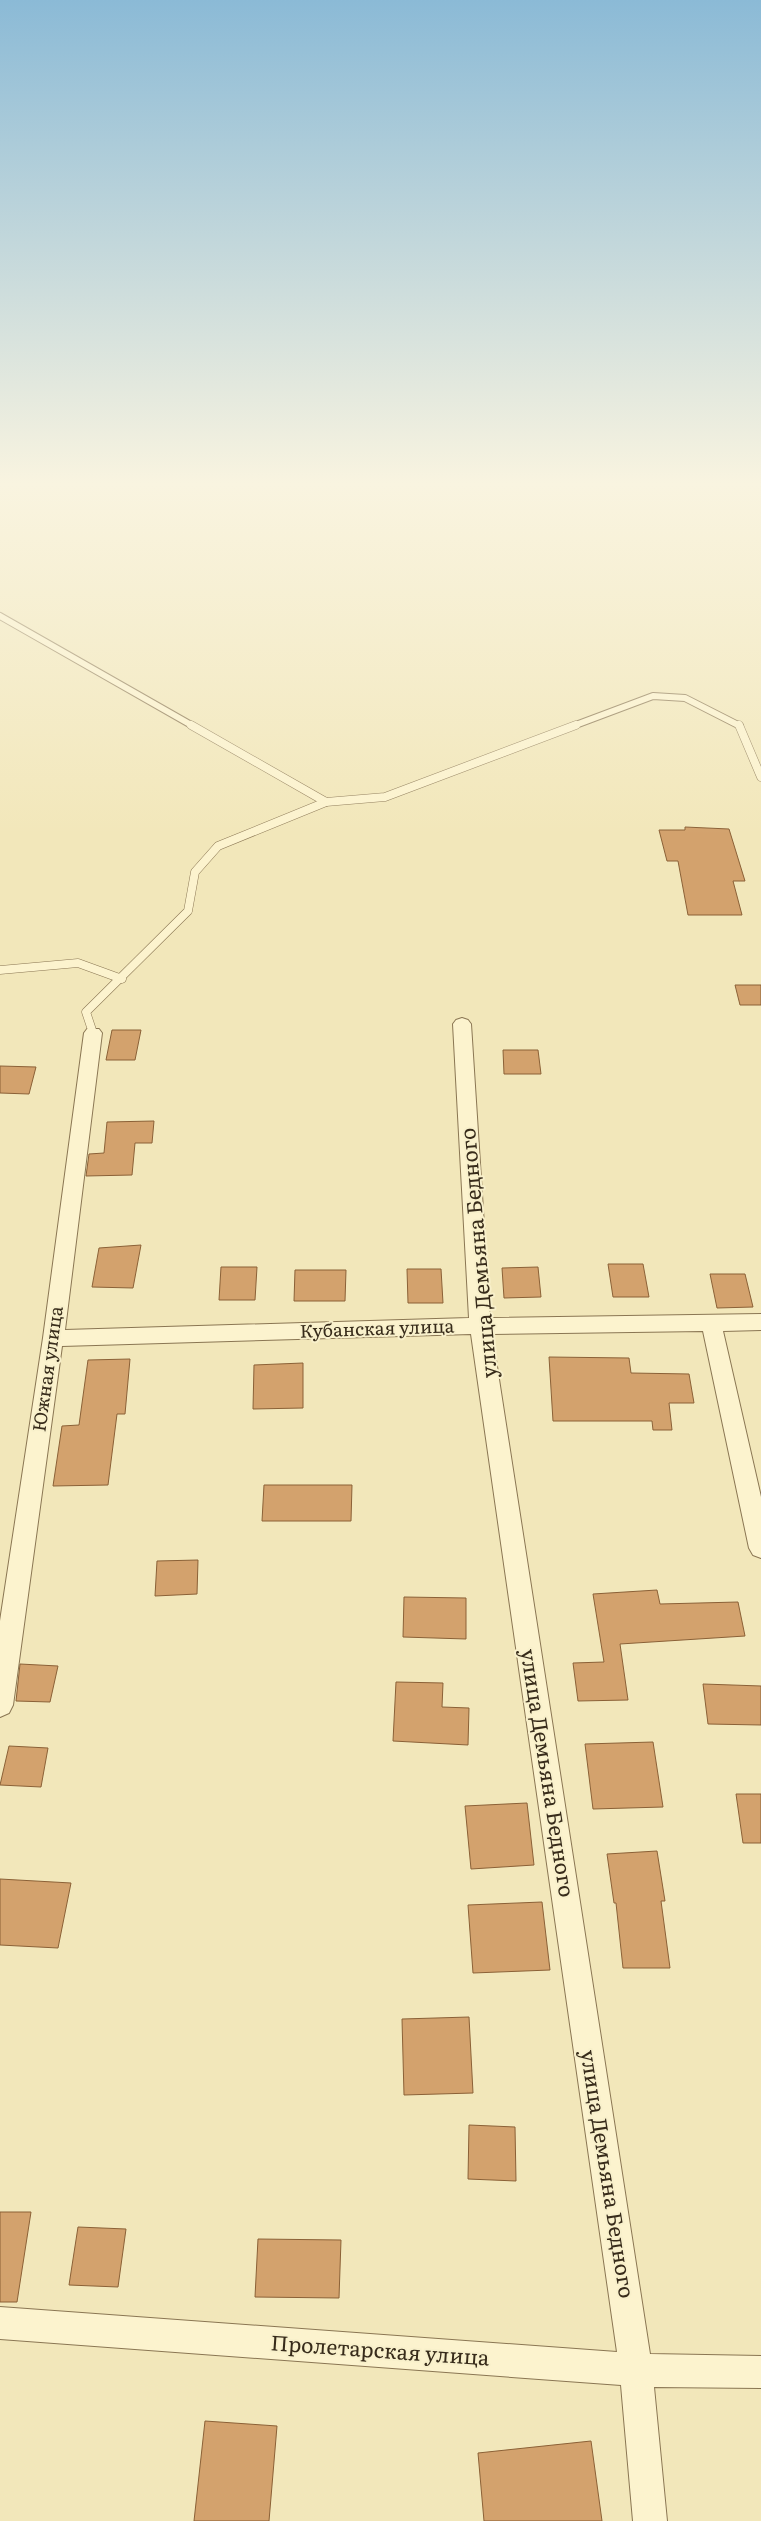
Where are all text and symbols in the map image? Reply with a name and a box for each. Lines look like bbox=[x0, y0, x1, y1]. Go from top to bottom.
street label: улица Демьяна Бедного bbox=[450, 1127, 503, 1380]
street label: Южная улица bbox=[24, 1304, 69, 1433]
street label: Кубанская улица bbox=[299, 1311, 455, 1344]
street label: улица Демьяна Бедного bbox=[515, 1646, 584, 1899]
street label: улица Демьяна Бедного bbox=[575, 2047, 644, 2300]
street label: Пролетарская улица bbox=[270, 2325, 491, 2372]

